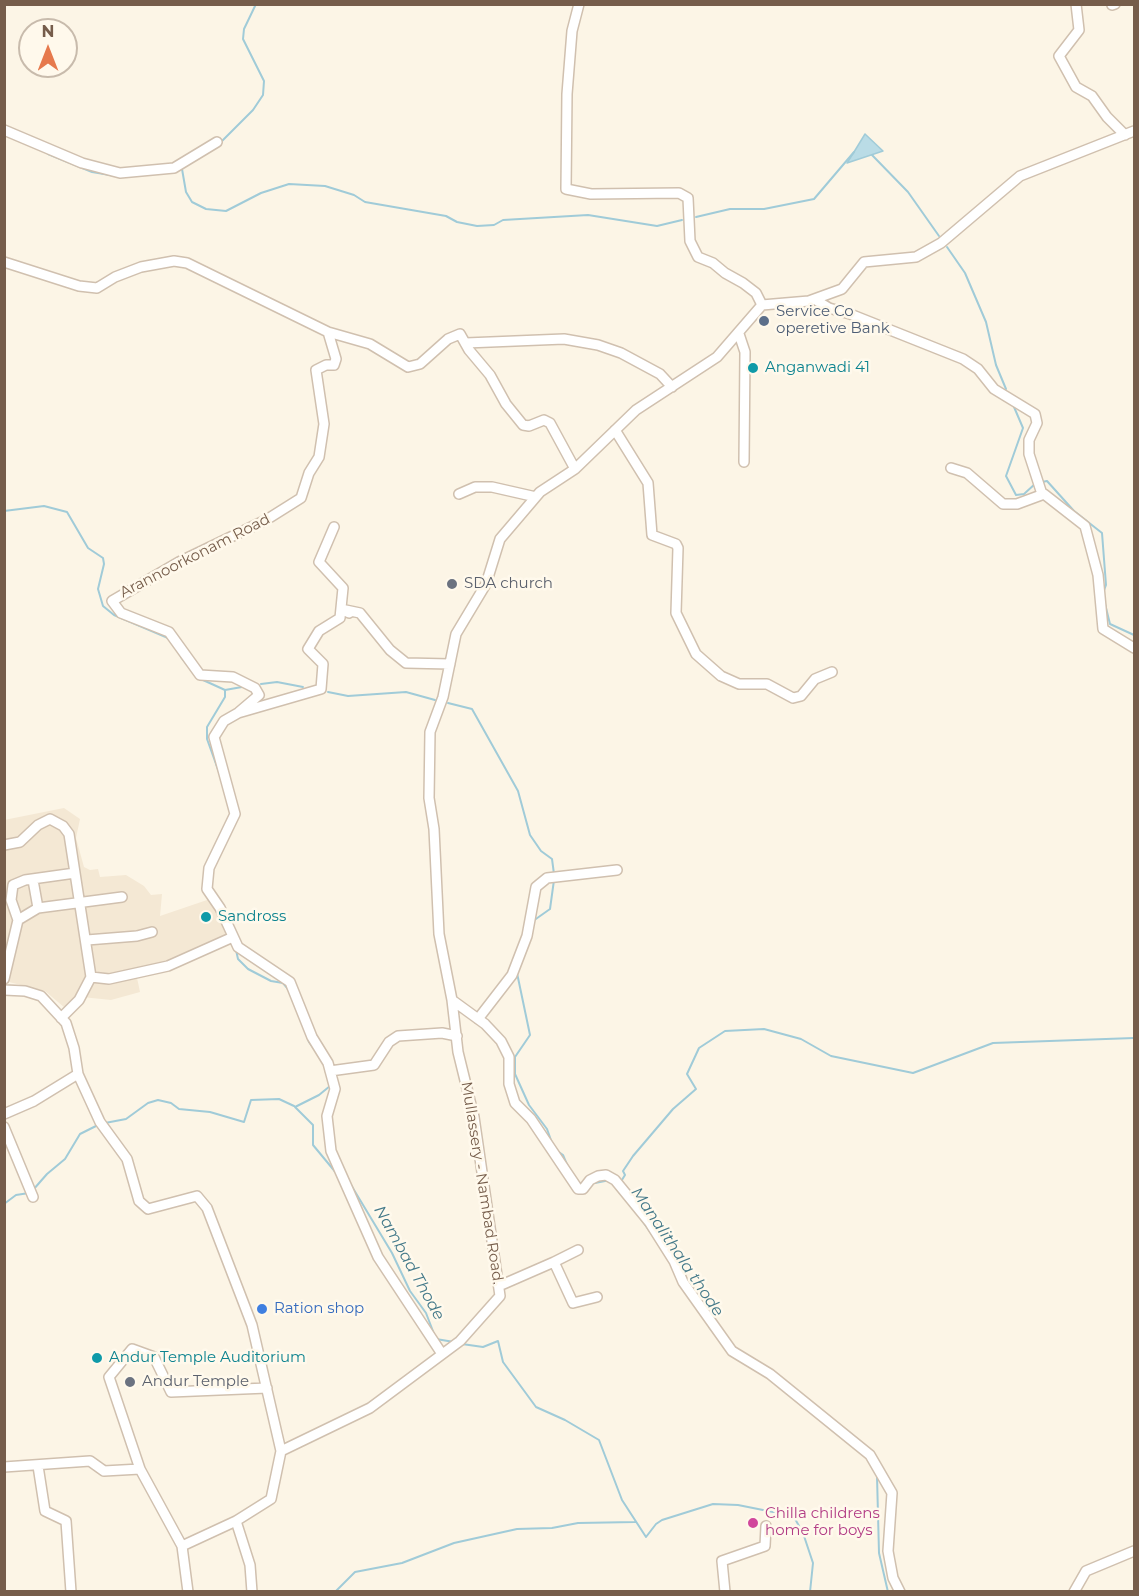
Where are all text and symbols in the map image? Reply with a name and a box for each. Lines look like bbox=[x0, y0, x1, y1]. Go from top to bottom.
north arrow bbox=[18, 18, 78, 78]
text: N bbox=[42, 22, 54, 41]
place label: Service Co operetive Bank bbox=[776, 303, 890, 338]
marker: Service Co operetive Bank bbox=[757, 314, 771, 328]
place label: Anganwadi 41 bbox=[765, 359, 870, 377]
marker: Anganwadi 41 bbox=[746, 361, 760, 375]
street label: Arannoorkonam Road bbox=[117, 510, 273, 602]
place label: SDA church bbox=[464, 575, 553, 593]
marker: SDA church bbox=[445, 577, 459, 591]
place label: Sandross bbox=[218, 908, 286, 926]
marker: Sandross bbox=[199, 910, 213, 924]
street label: Mullassery - Nambad Road. bbox=[457, 1080, 507, 1286]
water label: Manalithala thode bbox=[627, 1184, 727, 1320]
water label: Nambad Thode bbox=[370, 1202, 448, 1324]
place label: Ration shop bbox=[274, 1300, 364, 1318]
marker: Ration shop bbox=[255, 1302, 269, 1316]
place label: Andur Temple Auditorium bbox=[109, 1349, 306, 1367]
marker: Andur Temple Auditorium bbox=[90, 1351, 104, 1365]
place label: Andur Temple bbox=[142, 1373, 249, 1391]
marker: Andur Temple bbox=[123, 1375, 137, 1389]
place label: Chilla childrens home for boys bbox=[765, 1505, 880, 1540]
marker: Chilla childrens home for boys bbox=[746, 1516, 760, 1530]

